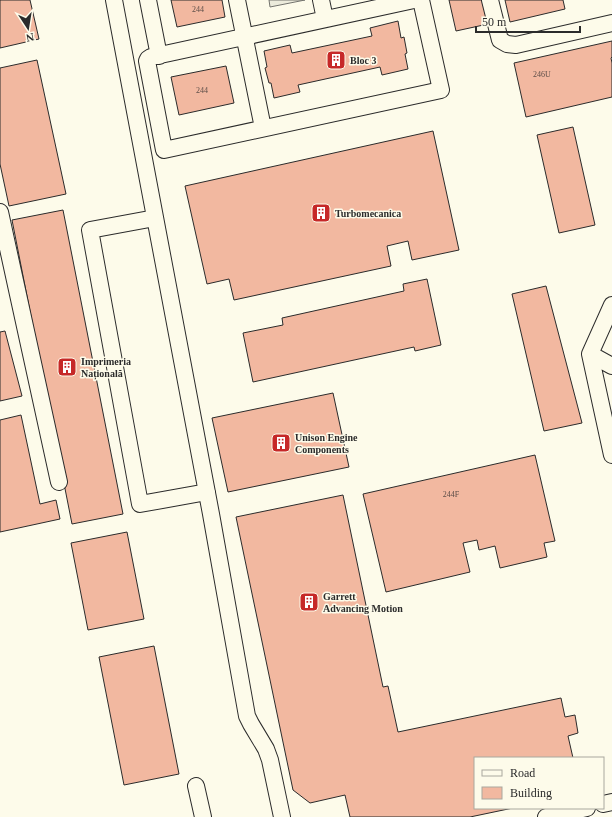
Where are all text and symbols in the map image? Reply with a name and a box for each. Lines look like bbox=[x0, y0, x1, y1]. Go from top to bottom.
house number: 244 bbox=[192, 5, 204, 14]
north arrow bbox=[8, 8, 48, 48]
scale bar bbox=[476, 8, 580, 34]
text: 50 m bbox=[482, 15, 507, 29]
text: N bbox=[25, 31, 35, 44]
building icon: Bloc 3 bbox=[325, 49, 347, 71]
place label: Bloc 3 bbox=[350, 55, 376, 66]
house number: 246U bbox=[533, 70, 551, 79]
house number: 244 bbox=[196, 86, 208, 95]
building icon: Turbomecanica bbox=[310, 202, 332, 224]
place label: Turbomecanica bbox=[335, 208, 401, 219]
building icon: Imprimeria Națională bbox=[56, 356, 78, 378]
place label: Imprimeria Națională bbox=[81, 356, 131, 380]
building icon: Unison Engine Components bbox=[270, 432, 292, 454]
place label: Unison Engine Components bbox=[295, 432, 358, 455]
house number: 244F bbox=[443, 490, 460, 499]
building icon: Garrett Advancing Motion bbox=[298, 591, 320, 613]
place label: Garrett Advancing Motion bbox=[323, 591, 403, 614]
legend bbox=[474, 757, 604, 809]
text: Road bbox=[510, 766, 535, 780]
text: Building bbox=[510, 786, 552, 800]

